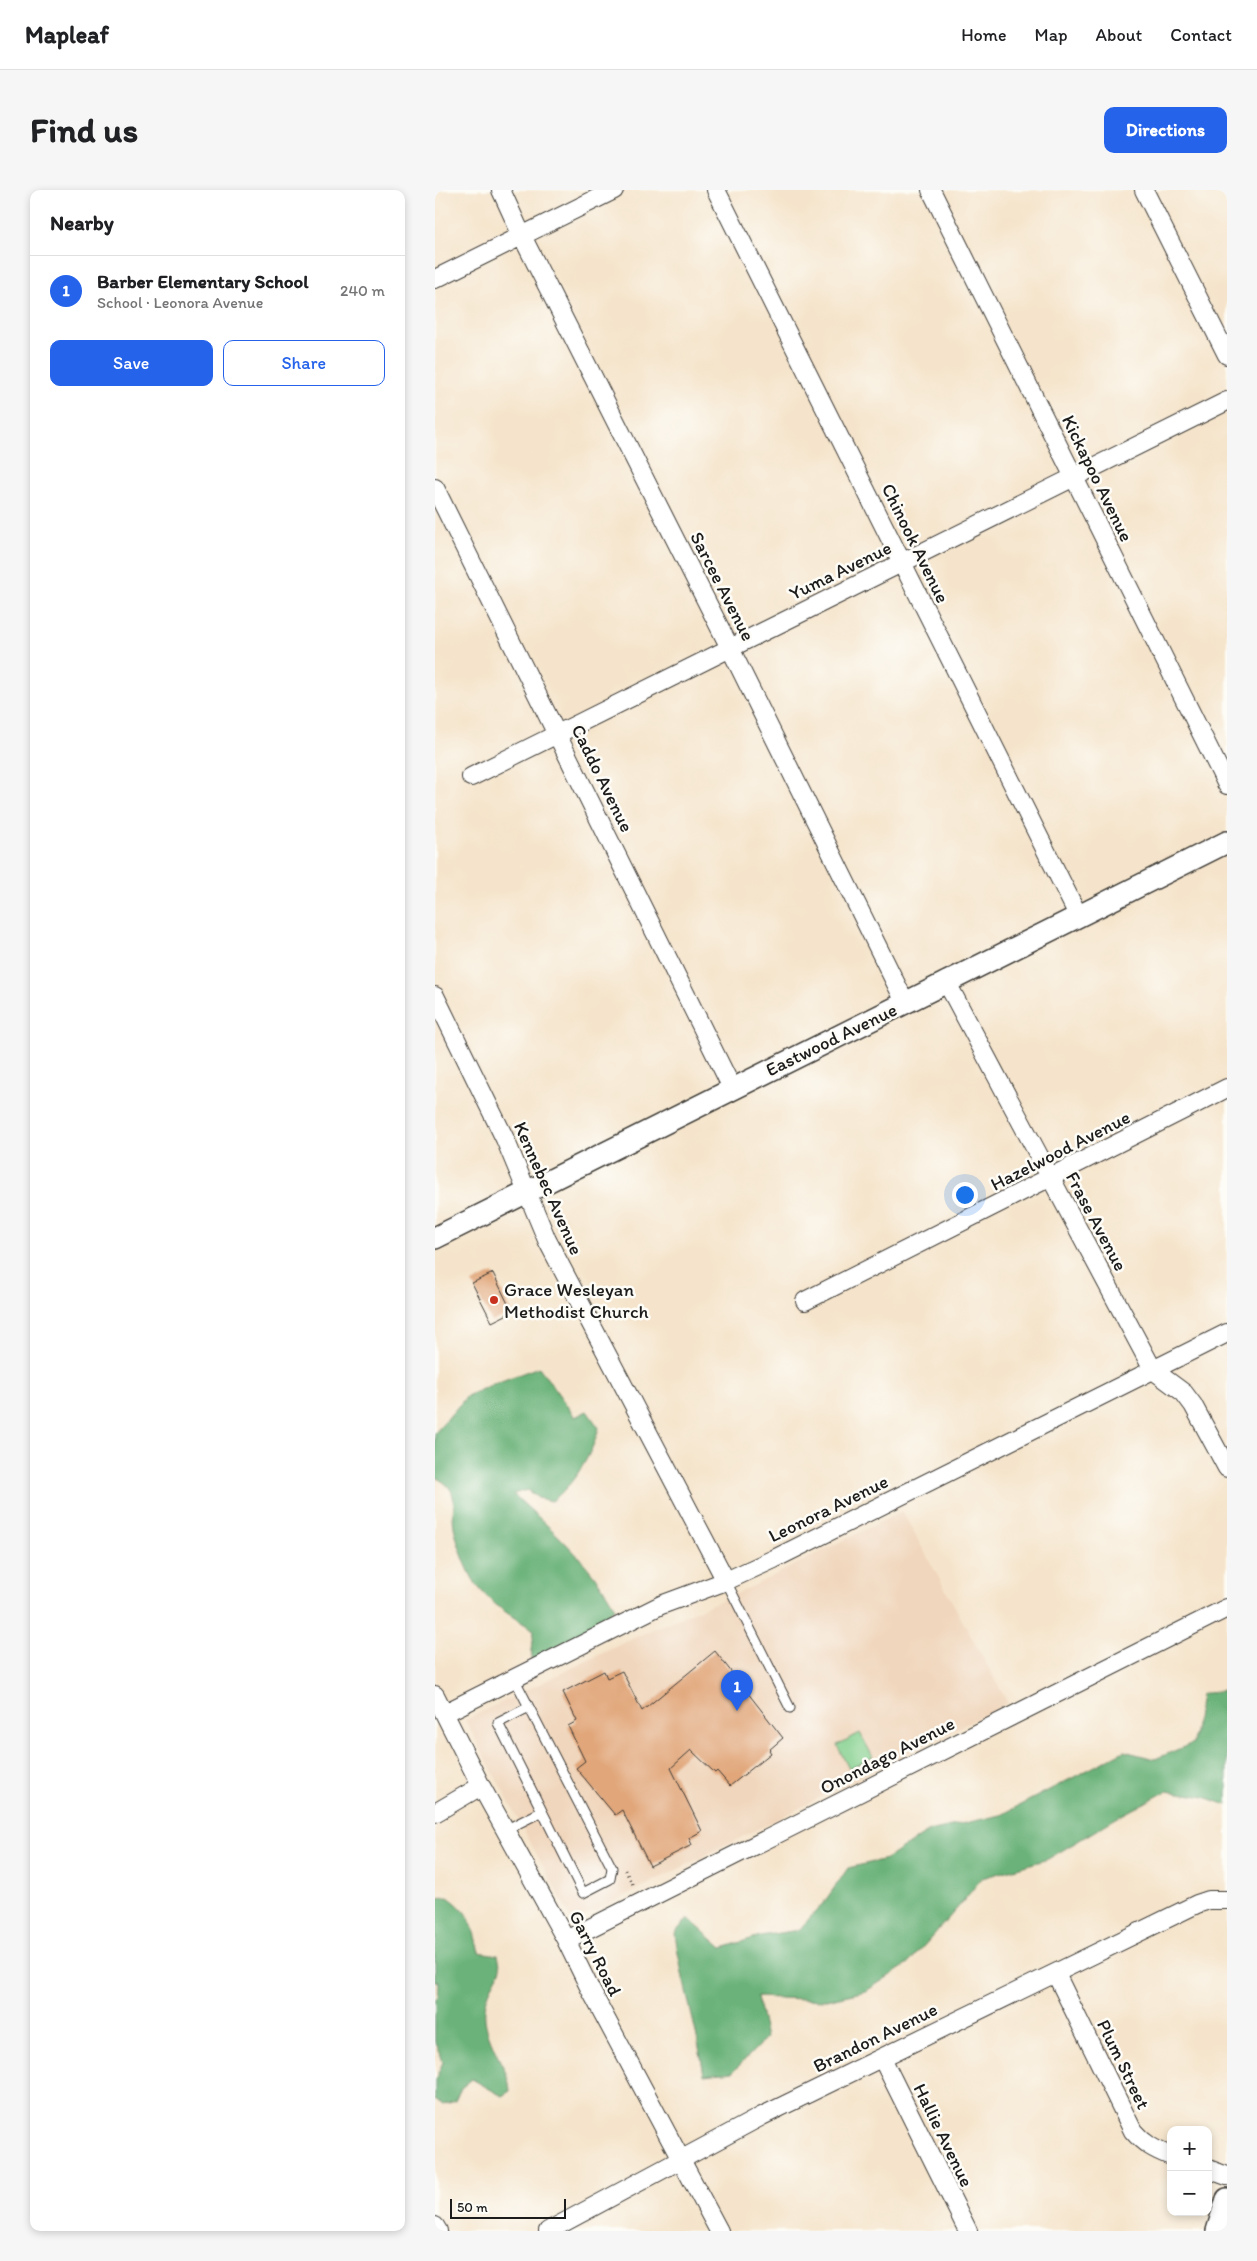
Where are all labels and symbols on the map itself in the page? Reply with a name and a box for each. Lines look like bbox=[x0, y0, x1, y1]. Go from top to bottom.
street label: Kickapoo Avenue bbox=[1057, 411, 1138, 545]
street label: Chinook Avenue bbox=[877, 480, 954, 607]
street label: Sarcee Avenue bbox=[685, 528, 760, 645]
street label: Yuma Avenue bbox=[785, 536, 895, 605]
street label: Caddo Avenue bbox=[567, 721, 639, 836]
street label: Eastwood Avenue bbox=[762, 998, 901, 1081]
street label: Hazelwood Avenue bbox=[987, 1105, 1134, 1196]
street label: Kennebec Avenue bbox=[509, 1118, 588, 1258]
street label: Frase Avenue bbox=[1061, 1168, 1132, 1275]
your location bbox=[952, 1182, 978, 1208]
place label: Grace Wesleyan Methodist Church bbox=[504, 1278, 649, 1323]
marker: Grace Wesleyan Methodist Church bbox=[488, 1294, 500, 1306]
street label: Leonora Avenue bbox=[765, 1470, 892, 1547]
pin: 1 bbox=[721, 1670, 753, 1711]
street label: Onondago Avenue bbox=[816, 1712, 958, 1799]
street label: Garry Road bbox=[564, 1907, 627, 2000]
street label: Brandon Avenue bbox=[809, 1997, 941, 2077]
street label: Plum Street bbox=[1092, 2016, 1155, 2113]
street label: Hallie Avenue bbox=[909, 2080, 979, 2191]
scale bar bbox=[450, 2196, 566, 2219]

